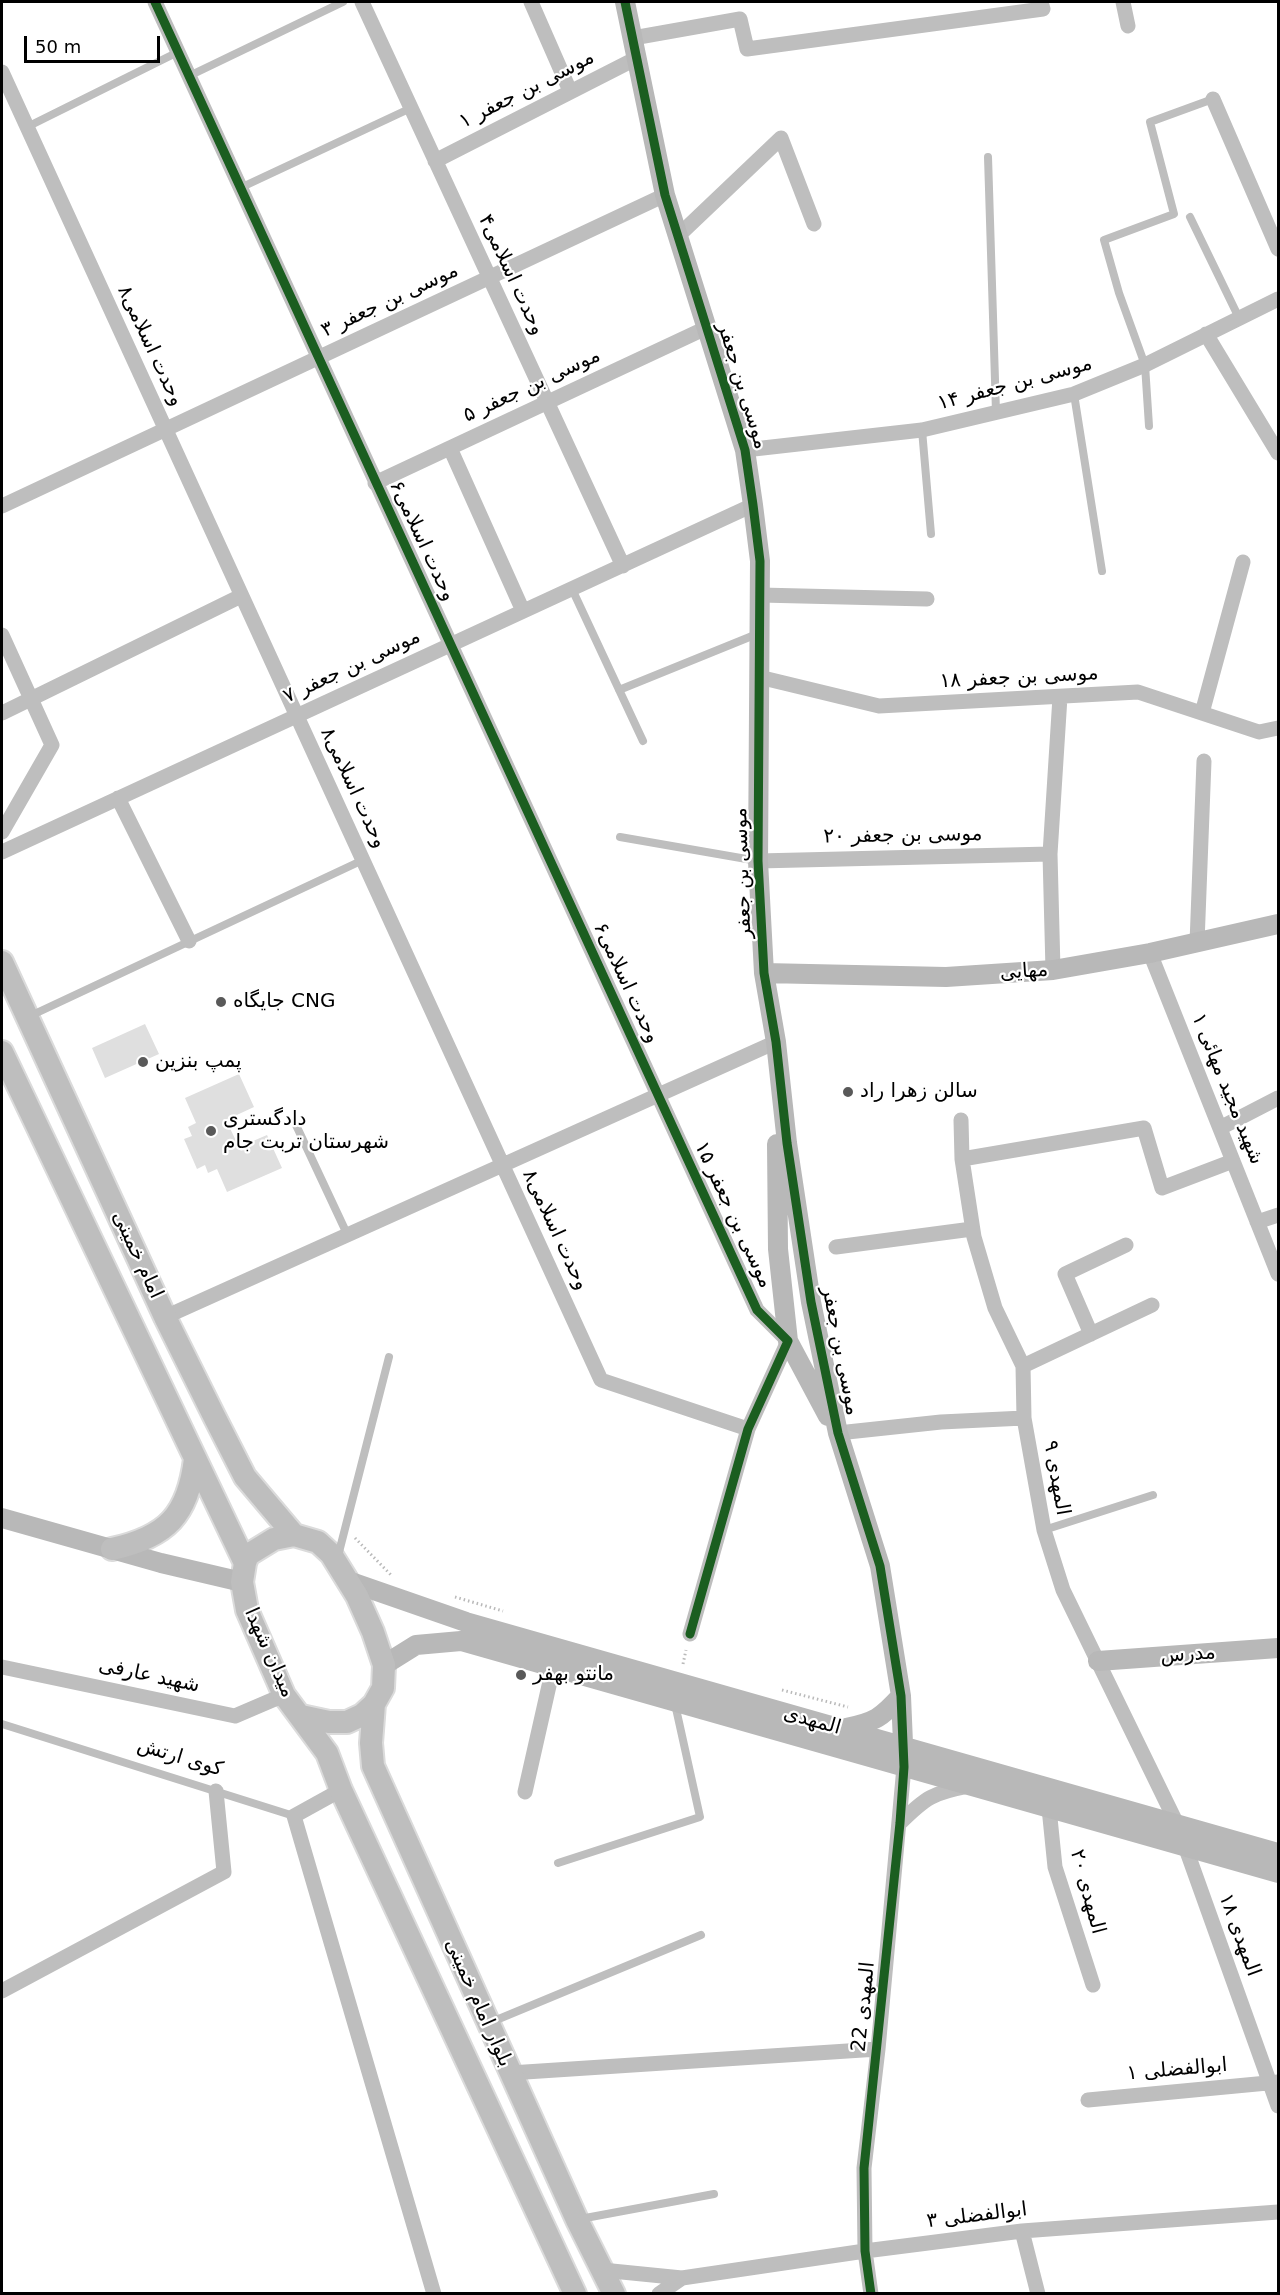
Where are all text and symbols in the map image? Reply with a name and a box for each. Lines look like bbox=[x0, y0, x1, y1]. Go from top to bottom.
scale bar bbox=[27, 24, 164, 62]
text: 50 m bbox=[35, 36, 81, 57]
street label: موسی بن جعفر ۱ bbox=[456, 46, 598, 134]
street label: وحدت اسلامی۴ bbox=[473, 211, 549, 339]
street label: موسی بن جعفر ۳ bbox=[318, 259, 462, 343]
street label: وحدت اسلامی۸ bbox=[112, 282, 188, 410]
street label: موسی بن جعفر bbox=[711, 320, 773, 452]
street label: موسی بن جعفر ۵ bbox=[460, 344, 604, 428]
street label: موسی بن جعفر ۱۴ bbox=[935, 352, 1095, 416]
street label: وحدت اسلامی۶ bbox=[384, 477, 460, 605]
street label: موسی بن جعفر ۷ bbox=[280, 625, 424, 709]
street label: موسی بن جعفر ۱۸ bbox=[939, 662, 1099, 694]
street label: وحدت اسلامی۸ bbox=[315, 724, 391, 852]
street label: موسی بن جعفر bbox=[729, 807, 757, 939]
street label: موسی بن جعفر ۲۰ bbox=[823, 823, 983, 849]
street label: وحدت اسلامی۶ bbox=[588, 919, 664, 1047]
street label: مهایی bbox=[999, 958, 1049, 986]
place label: جایگاه CNG bbox=[233, 990, 335, 1014]
marker: جایگاه CNG bbox=[214, 995, 228, 1009]
street label: شهید مجید مهائی ۱ bbox=[1186, 1010, 1268, 1168]
place label: پمپ بنزین bbox=[155, 1050, 242, 1074]
marker: پمپ بنزین bbox=[136, 1055, 150, 1069]
place label: سالن زهرا راد bbox=[860, 1080, 978, 1104]
marker: سالن زهرا راد bbox=[841, 1085, 855, 1099]
place label: دادگستری شهرستان تربت جام bbox=[223, 1108, 389, 1155]
marker: دادگستری شهرستان تربت جام bbox=[204, 1124, 218, 1138]
street label: موسی بن جعفر ۱۵ bbox=[689, 1138, 777, 1292]
street label: وحدت اسلامی۸ bbox=[517, 1166, 593, 1294]
street label: امام خمینی bbox=[106, 1207, 168, 1303]
street label: موسی بن جعفر bbox=[816, 1284, 864, 1418]
street label: المهدی ۹ bbox=[1038, 1439, 1074, 1517]
street label: میدان شهدا bbox=[239, 1604, 299, 1702]
street label: مدرس bbox=[1160, 1641, 1216, 1669]
street label: شهید عارفی bbox=[96, 1654, 202, 1698]
place label: مانتو بهفر bbox=[533, 1663, 614, 1687]
marker: مانتو بهفر bbox=[514, 1668, 528, 1682]
street label: المهدی bbox=[781, 1701, 843, 1741]
street label: کوی ارتش bbox=[134, 1734, 226, 1782]
street label: المهدی ۲۰ bbox=[1064, 1847, 1110, 1937]
street label: المهدی ۱۸ bbox=[1213, 1890, 1265, 1980]
street label: بلوار امام خمینی bbox=[439, 1935, 517, 2071]
street label: المهدی 22 bbox=[847, 1961, 881, 2053]
street label: ابوالفضلی ۱ bbox=[1126, 2054, 1228, 2086]
street label: ابوالفضلی ۳ bbox=[925, 2198, 1029, 2234]

